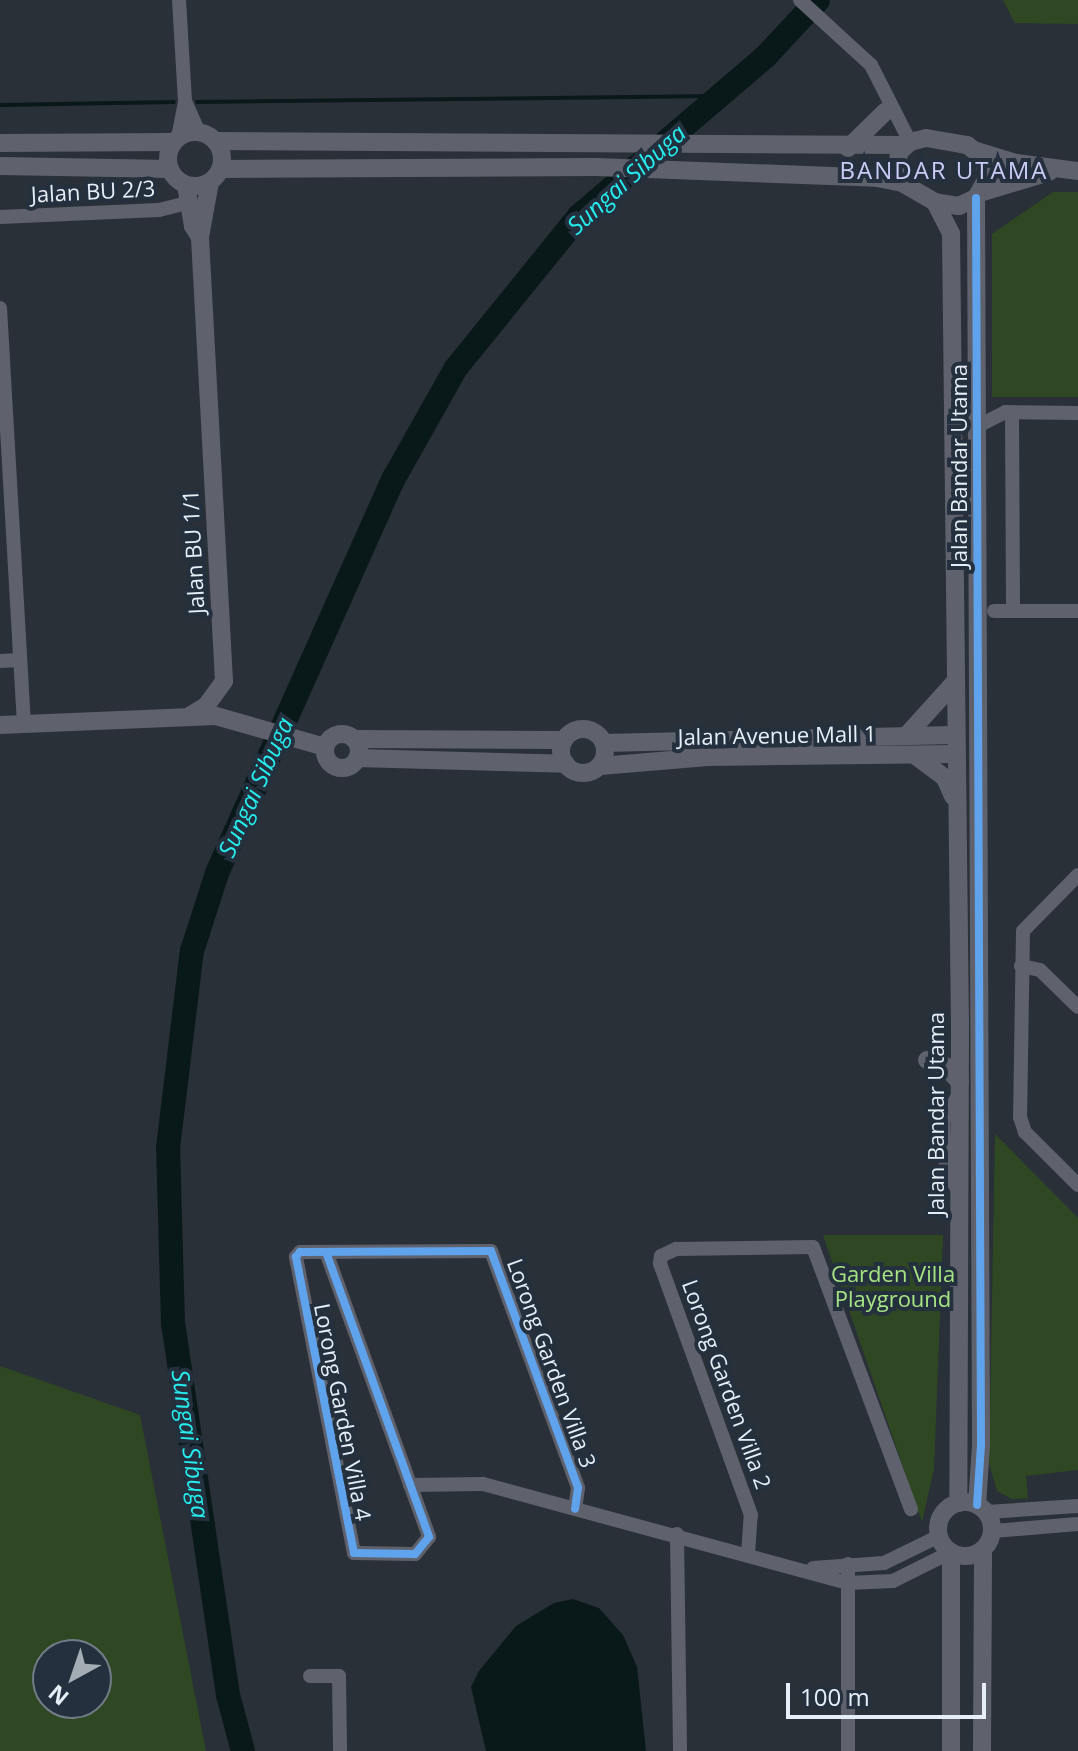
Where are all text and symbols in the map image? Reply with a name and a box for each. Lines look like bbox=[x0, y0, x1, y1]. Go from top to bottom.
water label: Sungai Sibuga bbox=[561, 118, 691, 240]
district label: BANDAR UTAMA bbox=[839, 156, 1049, 184]
street label: Jalan BU 2/3 bbox=[30, 175, 156, 207]
street label: Jalan Bandar Utama bbox=[946, 364, 972, 568]
street label: Jalan BU 1/1 bbox=[177, 489, 209, 615]
water label: Sungai Sibuga bbox=[211, 713, 299, 861]
street label: Jalan Avenue Mall 1 bbox=[677, 720, 877, 750]
street label: Jalan Bandar Utama bbox=[923, 1012, 949, 1216]
street label: Lorong Garden Villa 3 bbox=[502, 1255, 602, 1471]
park label: Garden Villa Playground bbox=[831, 1260, 955, 1312]
street label: Lorong Garden Villa 2 bbox=[677, 1276, 777, 1492]
street label: Lorong Garden Villa 4 bbox=[309, 1301, 377, 1523]
water label: Sungai Sibuga bbox=[166, 1368, 216, 1520]
north arrow bbox=[32, 1639, 112, 1719]
scale bar bbox=[790, 1667, 990, 1717]
text: N bbox=[41, 1679, 74, 1713]
text: 100 m bbox=[800, 1680, 870, 1713]

